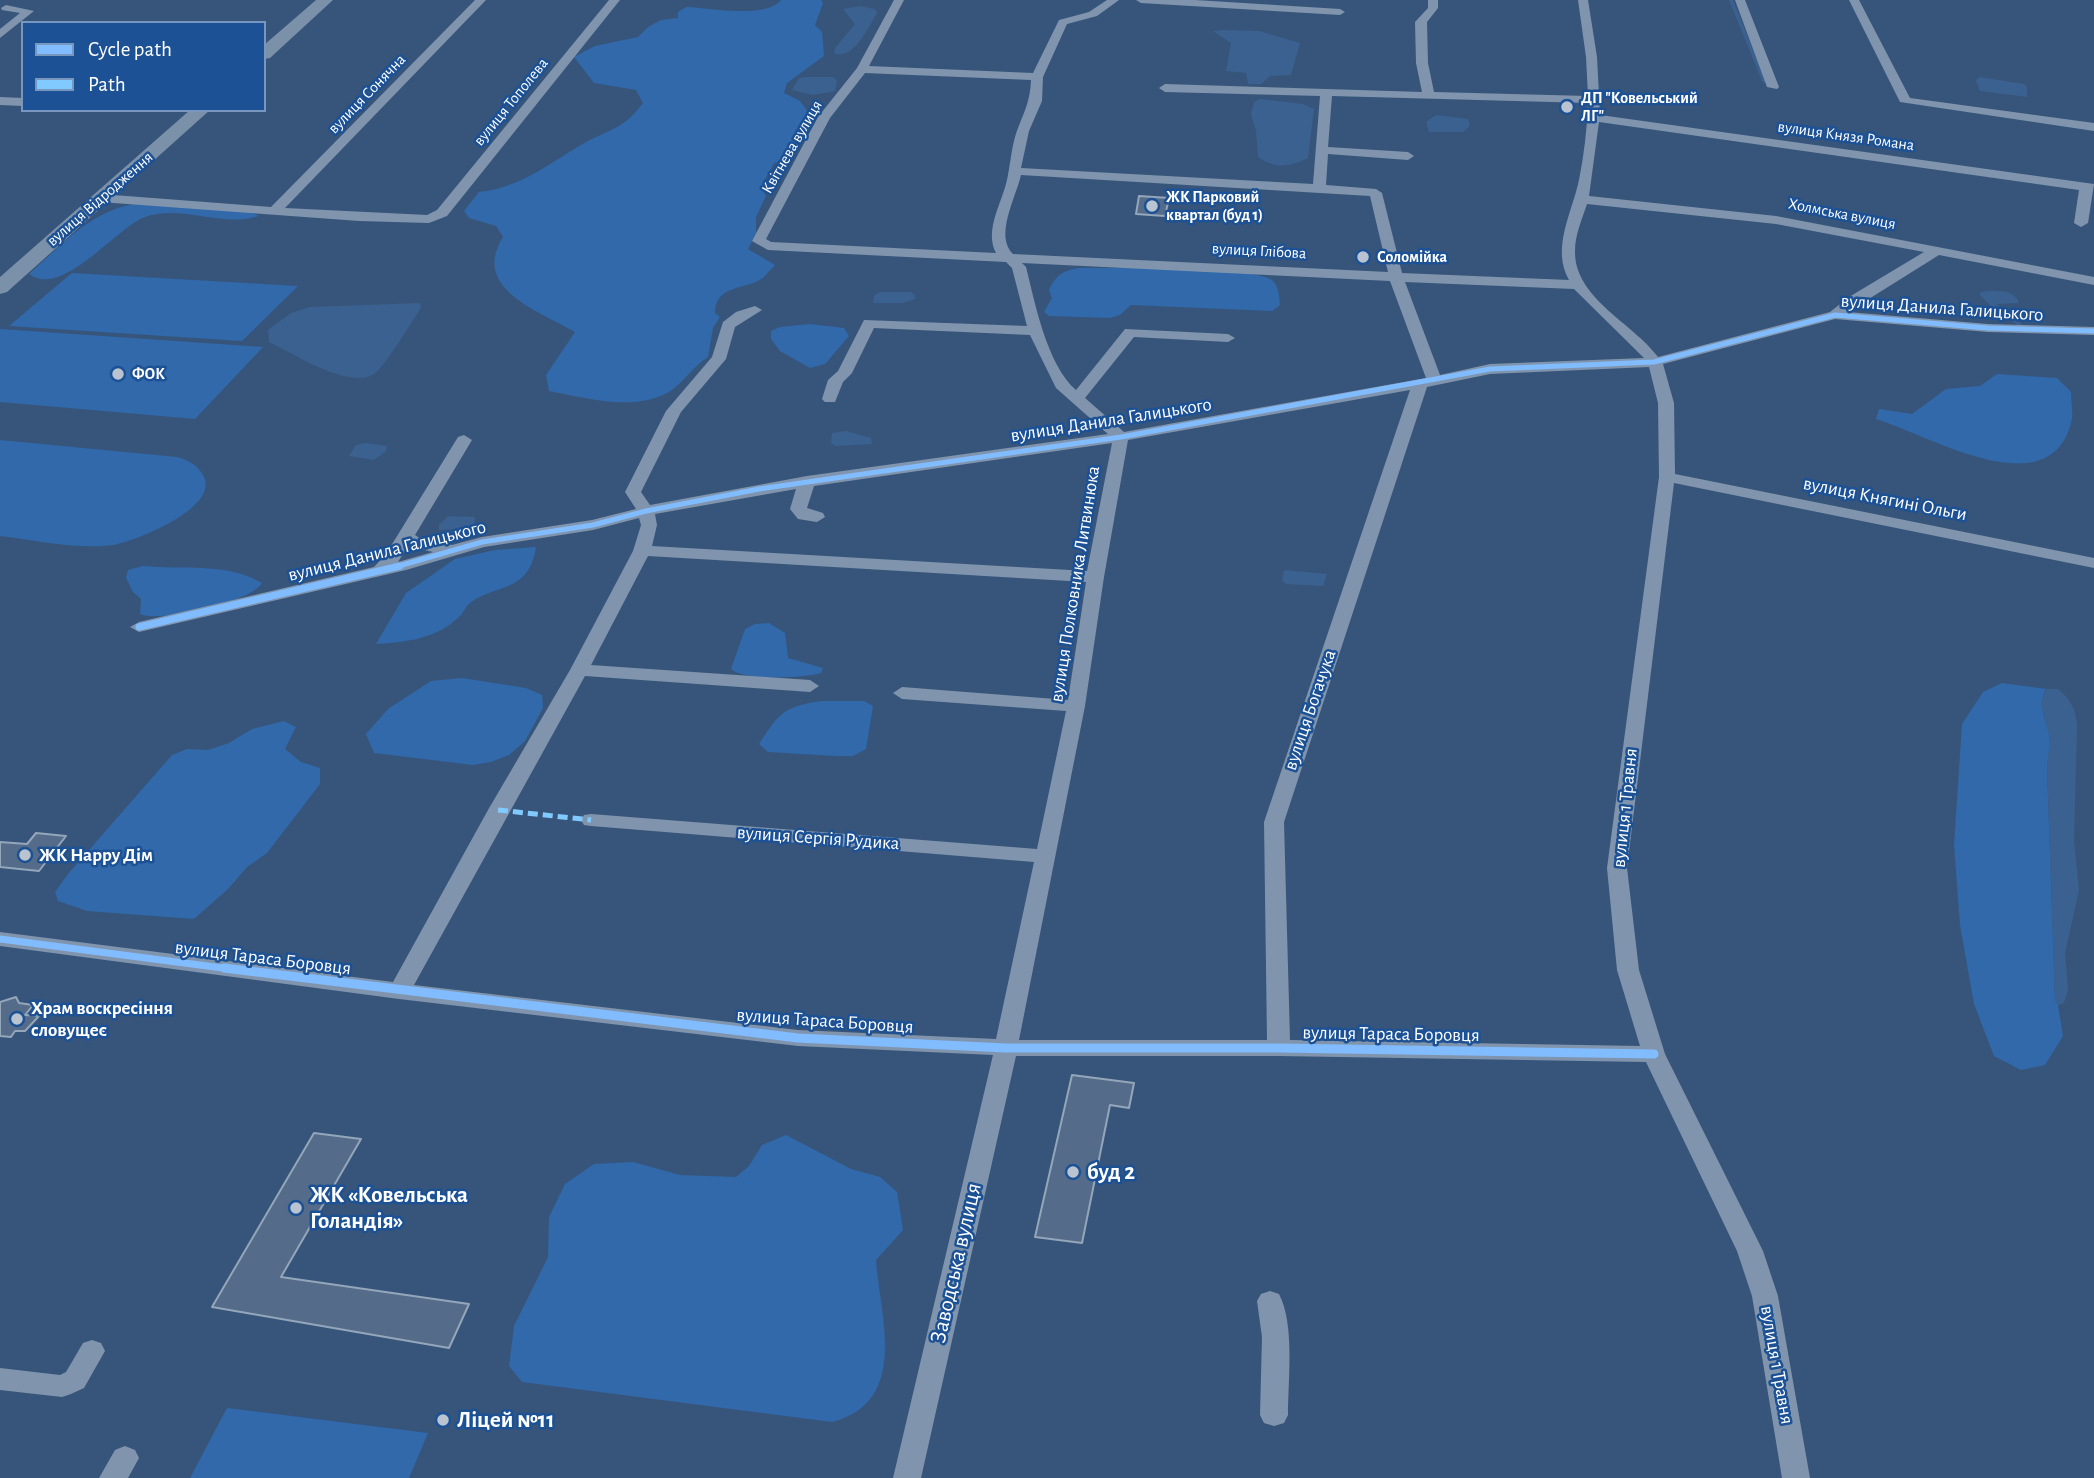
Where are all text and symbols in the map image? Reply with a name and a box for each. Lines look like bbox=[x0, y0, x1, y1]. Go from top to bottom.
legend bbox=[21, 21, 266, 112]
text: Cycle path bbox=[88, 39, 172, 60]
street label: вулиця Сонячна bbox=[324, 50, 410, 138]
street label: вулиця Тополева bbox=[470, 54, 552, 150]
text: Path bbox=[88, 74, 126, 95]
place label: ДП "Ковельський ЛГ" bbox=[1581, 88, 1698, 126]
street label: Квітнева вулиця bbox=[758, 97, 826, 197]
marker: ДП "Ковельський ЛГ" bbox=[1559, 99, 1575, 115]
street label: вулиця Князя Романа bbox=[1776, 117, 1916, 155]
street label: вулиця Відродження bbox=[43, 148, 157, 250]
place label: ЖК Парковий квартал (буд 1) bbox=[1166, 187, 1263, 225]
street label: Холмська вулиця bbox=[1787, 194, 1897, 234]
marker: ЖК Парковий квартал (буд 1) bbox=[1144, 198, 1160, 214]
street label: вулиця Глібова bbox=[1211, 239, 1307, 263]
place label: Соломійка bbox=[1377, 247, 1447, 267]
marker: Соломійка bbox=[1355, 249, 1371, 265]
street label: вулиця Данила Галицького bbox=[1840, 290, 2044, 326]
place label: ФОК bbox=[132, 364, 165, 384]
marker: ФОК bbox=[110, 366, 126, 382]
street label: вулиця Данила Галицького bbox=[1009, 393, 1213, 447]
street label: вулиця Полковника Литвинюка bbox=[1045, 464, 1105, 704]
street label: вулиця Княгині Ольги bbox=[1801, 472, 1969, 526]
street label: вулиця Данила Галицького bbox=[286, 515, 488, 587]
street label: вулиця Богачука bbox=[1279, 647, 1341, 773]
street label: вулиця 1 Травня bbox=[1607, 747, 1643, 869]
street label: вулиця Сергія Рудика bbox=[736, 821, 900, 855]
place label: ЖК Happy Дім bbox=[39, 844, 153, 866]
marker: ЖК Happy Дім bbox=[17, 847, 33, 863]
street label: вулиця Тараса Боровця bbox=[174, 936, 352, 980]
place label: Храм воскресіння словущеє bbox=[31, 997, 173, 1041]
street label: вулиця Тараса Боровця bbox=[736, 1003, 914, 1039]
marker: Храм воскресіння словущеє bbox=[9, 1011, 25, 1027]
street label: вулиця Тараса Боровця bbox=[1302, 1021, 1480, 1047]
place label: буд 2 bbox=[1087, 1158, 1135, 1186]
marker: буд 2 bbox=[1065, 1164, 1081, 1180]
street label: Заводська вулиця bbox=[924, 1180, 988, 1346]
place label: ЖК «Ковельська Голандія» bbox=[310, 1181, 468, 1235]
marker: ЖК «Ковельська Голандія» bbox=[288, 1200, 304, 1216]
street label: вулиця 1 Травня bbox=[1755, 1304, 1799, 1426]
place label: Ліцей №11 bbox=[457, 1406, 554, 1434]
marker: Ліцей №11 bbox=[435, 1412, 451, 1428]

